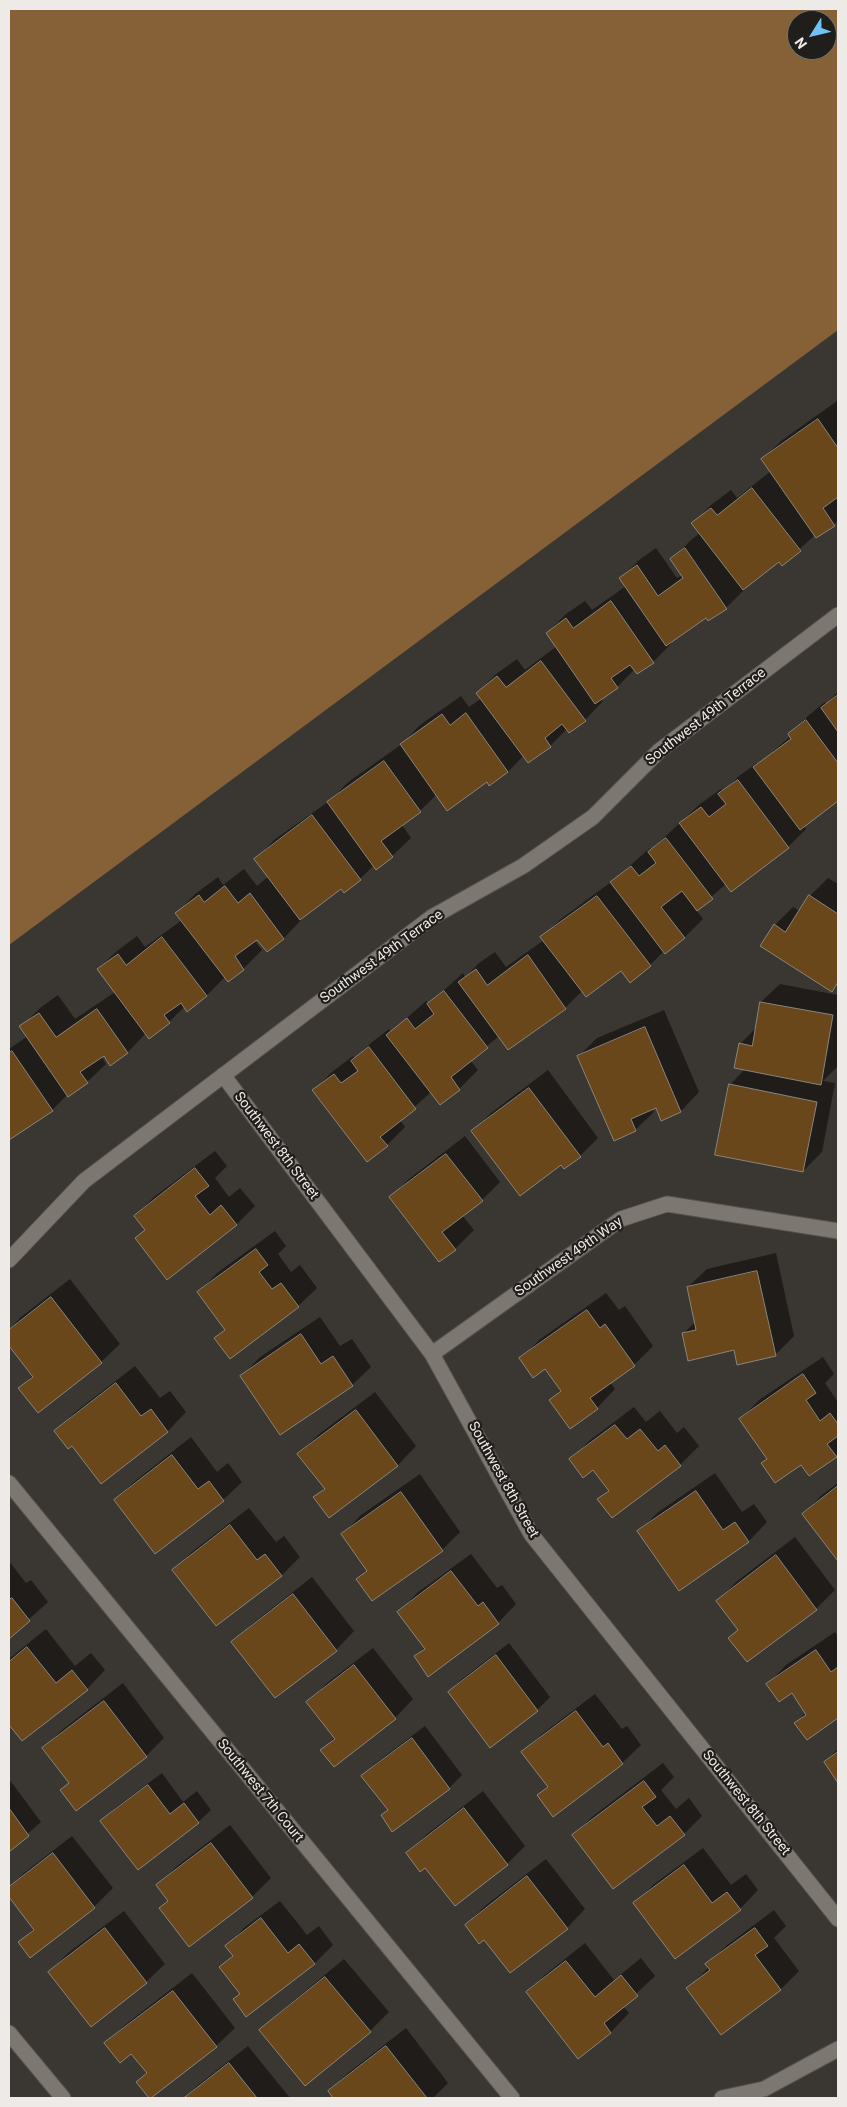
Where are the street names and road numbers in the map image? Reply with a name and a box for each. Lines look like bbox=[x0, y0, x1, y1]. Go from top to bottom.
street label: Southwest 49th Terrace bbox=[643, 665, 769, 769]
street label: Southwest 49th Terrace bbox=[317, 907, 447, 1007]
street label: Southwest 8th Street bbox=[230, 1089, 322, 1203]
street label: Southwest 49th Way bbox=[512, 1214, 626, 1300]
street label: Southwest 8th Street bbox=[464, 1419, 542, 1541]
street label: Southwest 7th Court bbox=[213, 1736, 307, 1846]
street label: Southwest 8th Street bbox=[699, 1747, 793, 1859]

